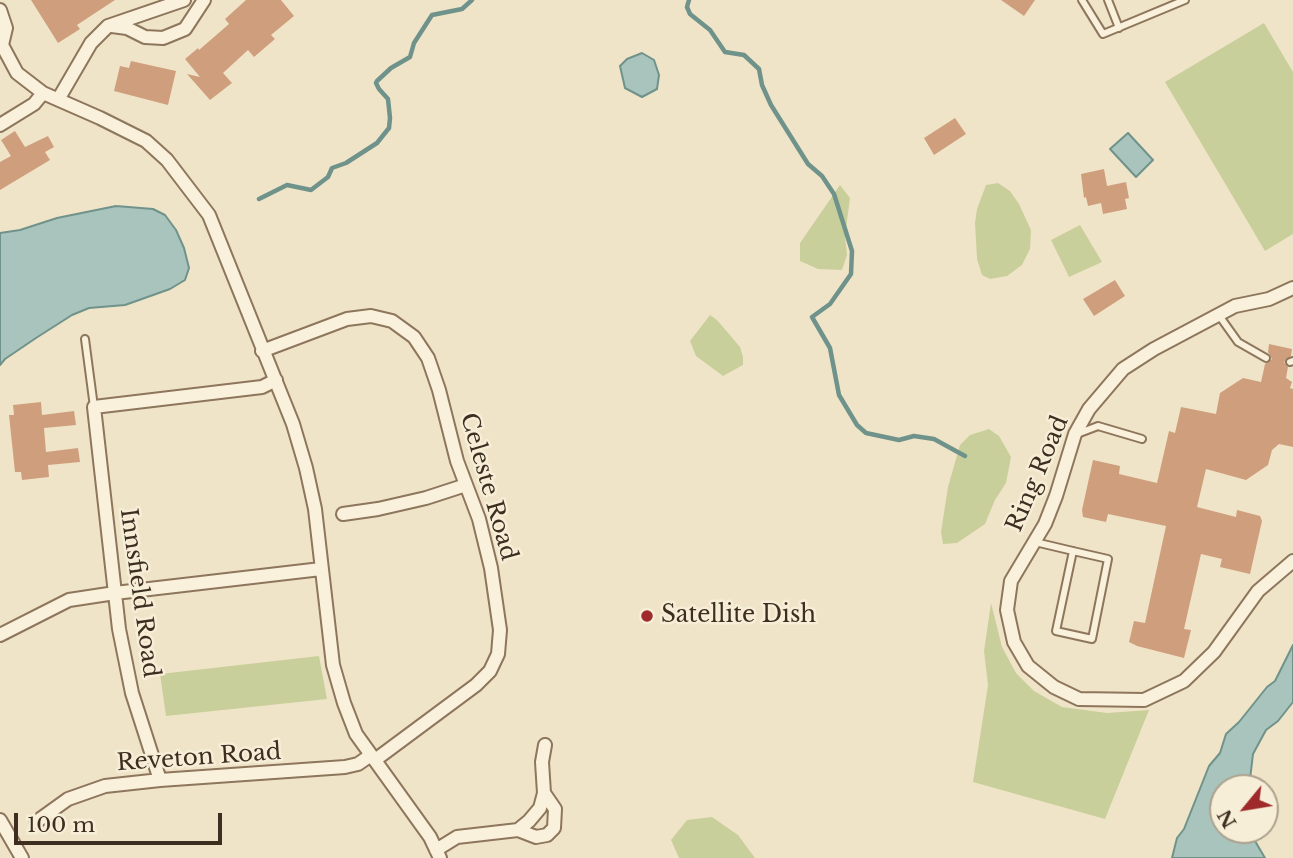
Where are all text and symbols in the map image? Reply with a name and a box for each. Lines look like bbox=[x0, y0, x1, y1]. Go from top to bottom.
street label: Celeste Road bbox=[454, 410, 522, 564]
street label: Ring Road bbox=[1001, 412, 1075, 536]
street label: Innsfield Road bbox=[113, 507, 165, 679]
place label: Satellite Dish bbox=[661, 602, 816, 630]
marker: Satellite Dish bbox=[639, 608, 655, 624]
street label: Reveton Road bbox=[116, 738, 282, 778]
north arrow bbox=[1209, 774, 1279, 844]
scale bar bbox=[18, 798, 226, 842]
text: N bbox=[1213, 805, 1242, 832]
text: 100 m bbox=[27, 812, 95, 838]

